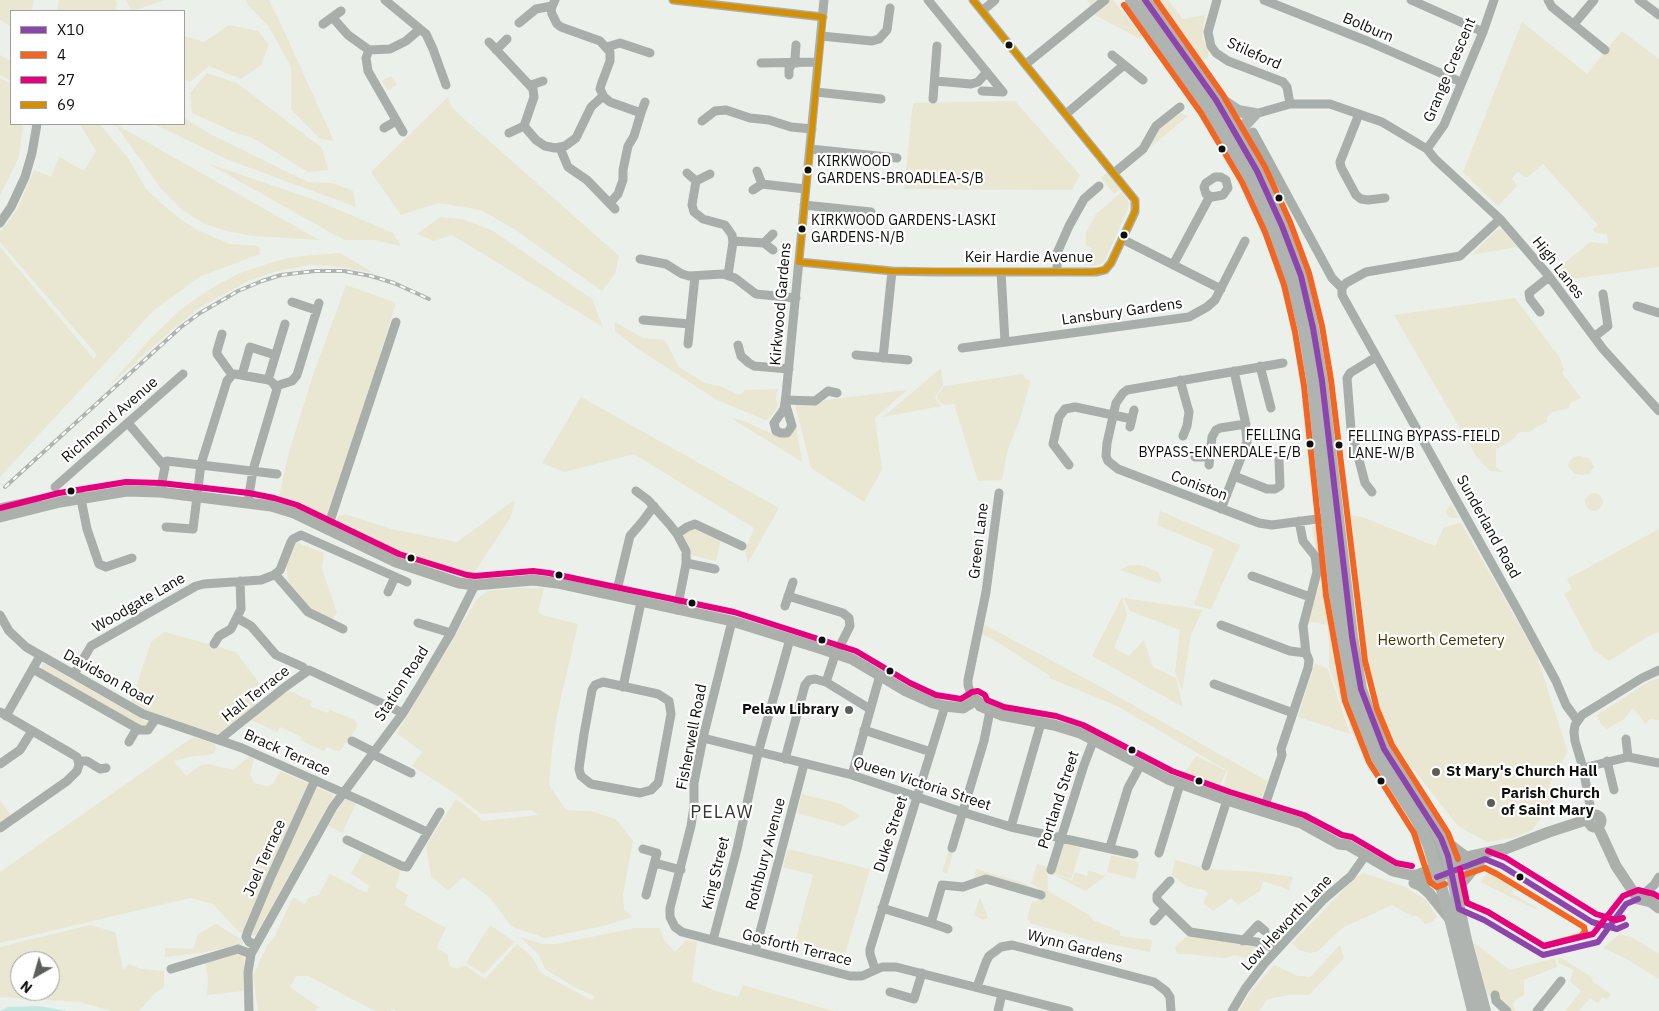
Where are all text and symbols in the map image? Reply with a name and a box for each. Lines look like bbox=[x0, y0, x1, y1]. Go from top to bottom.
street label: Bolburn bbox=[1340, 9, 1396, 47]
legend bbox=[10, 10, 185, 125]
street label: Grange Crescent bbox=[1420, 15, 1480, 125]
text: X10 bbox=[57, 20, 84, 39]
street label: Stileford bbox=[1224, 34, 1284, 74]
unlabelled marker bbox=[1004, 40, 1014, 50]
text: 4 bbox=[57, 45, 66, 64]
text: 27 bbox=[57, 70, 75, 89]
text: 69 bbox=[57, 95, 75, 114]
unlabelled marker bbox=[1217, 144, 1227, 154]
place label: KIRKWOOD GARDENS-BROADLEA-S/B bbox=[817, 154, 984, 186]
marker: KIRKWOOD GARDENS-BROADLEA-S/B bbox=[803, 165, 813, 175]
unlabelled marker bbox=[1274, 193, 1284, 203]
place label: KIRKWOOD GARDENS-LASKI GARDENS-N/B bbox=[811, 213, 996, 246]
marker: KIRKWOOD GARDENS-LASKI GARDENS-N/B bbox=[797, 224, 807, 234]
unlabelled marker bbox=[1119, 230, 1129, 240]
street label: High Lanes bbox=[1528, 233, 1588, 303]
street label: Kirkwood Gardens bbox=[767, 242, 795, 366]
street label: Keir Hardie Avenue bbox=[965, 249, 1093, 267]
street label: Lansbury Gardens bbox=[1060, 295, 1184, 329]
street label: Richmond Avenue bbox=[58, 373, 162, 467]
place label: FELLING BYPASS-ENNERDALE-E/B bbox=[1139, 428, 1301, 461]
place label: FELLING BYPASS-FIELD LANE-W/B bbox=[1348, 429, 1500, 462]
marker: FELLING BYPASS-ENNERDALE-E/B bbox=[1305, 439, 1315, 449]
marker: FELLING BYPASS-FIELD LANE-W/B bbox=[1334, 440, 1344, 450]
street label: Coniston bbox=[1168, 467, 1230, 505]
street label: Sunderland Road bbox=[1452, 472, 1524, 582]
unlabelled marker bbox=[66, 486, 76, 496]
street label: Green Lane bbox=[965, 502, 993, 580]
unlabelled marker bbox=[406, 553, 416, 563]
street label: Woodgate Lane bbox=[90, 569, 188, 637]
unlabelled marker bbox=[554, 570, 564, 580]
unlabelled marker bbox=[687, 598, 697, 608]
park label: Heworth Cemetery bbox=[1378, 632, 1504, 650]
unlabelled marker bbox=[817, 635, 827, 645]
street label: Station Road bbox=[371, 643, 433, 725]
street label: Davidson Road bbox=[60, 646, 156, 710]
street label: Hall Terrace bbox=[219, 662, 293, 726]
unlabelled marker bbox=[885, 666, 895, 676]
street label: Fisherwell Road bbox=[673, 682, 711, 792]
place label: Pelaw Library bbox=[742, 701, 839, 719]
marker: Pelaw Library bbox=[843, 704, 855, 716]
street label: Brack Terrace bbox=[241, 726, 333, 780]
unlabelled marker bbox=[1127, 745, 1137, 755]
street label: Portland Street bbox=[1035, 749, 1083, 851]
street label: Queen Victoria Street bbox=[851, 753, 993, 815]
place label: St Mary's Church Hall bbox=[1446, 763, 1597, 781]
marker: St Mary's Church Hall bbox=[1430, 766, 1442, 778]
unlabelled marker bbox=[1194, 776, 1204, 786]
unlabelled marker bbox=[1376, 776, 1386, 786]
place label: Parish Church of Saint Mary bbox=[1501, 785, 1600, 820]
street label: Duke Street bbox=[870, 794, 912, 874]
street label: Rothbury Avenue bbox=[742, 796, 790, 912]
marker: Parish Church of Saint Mary bbox=[1485, 797, 1497, 809]
district label: PELAW bbox=[690, 802, 754, 824]
street label: Joel Terrace bbox=[240, 817, 290, 899]
street label: King Street bbox=[698, 835, 734, 911]
street label: Low Heworth Lane bbox=[1238, 871, 1336, 975]
unlabelled marker bbox=[1515, 872, 1525, 882]
street label: Gosforth Terrace bbox=[740, 926, 854, 970]
street label: Wynn Gardens bbox=[1025, 926, 1125, 968]
north arrow bbox=[10, 951, 60, 1001]
text: N bbox=[17, 977, 36, 997]

